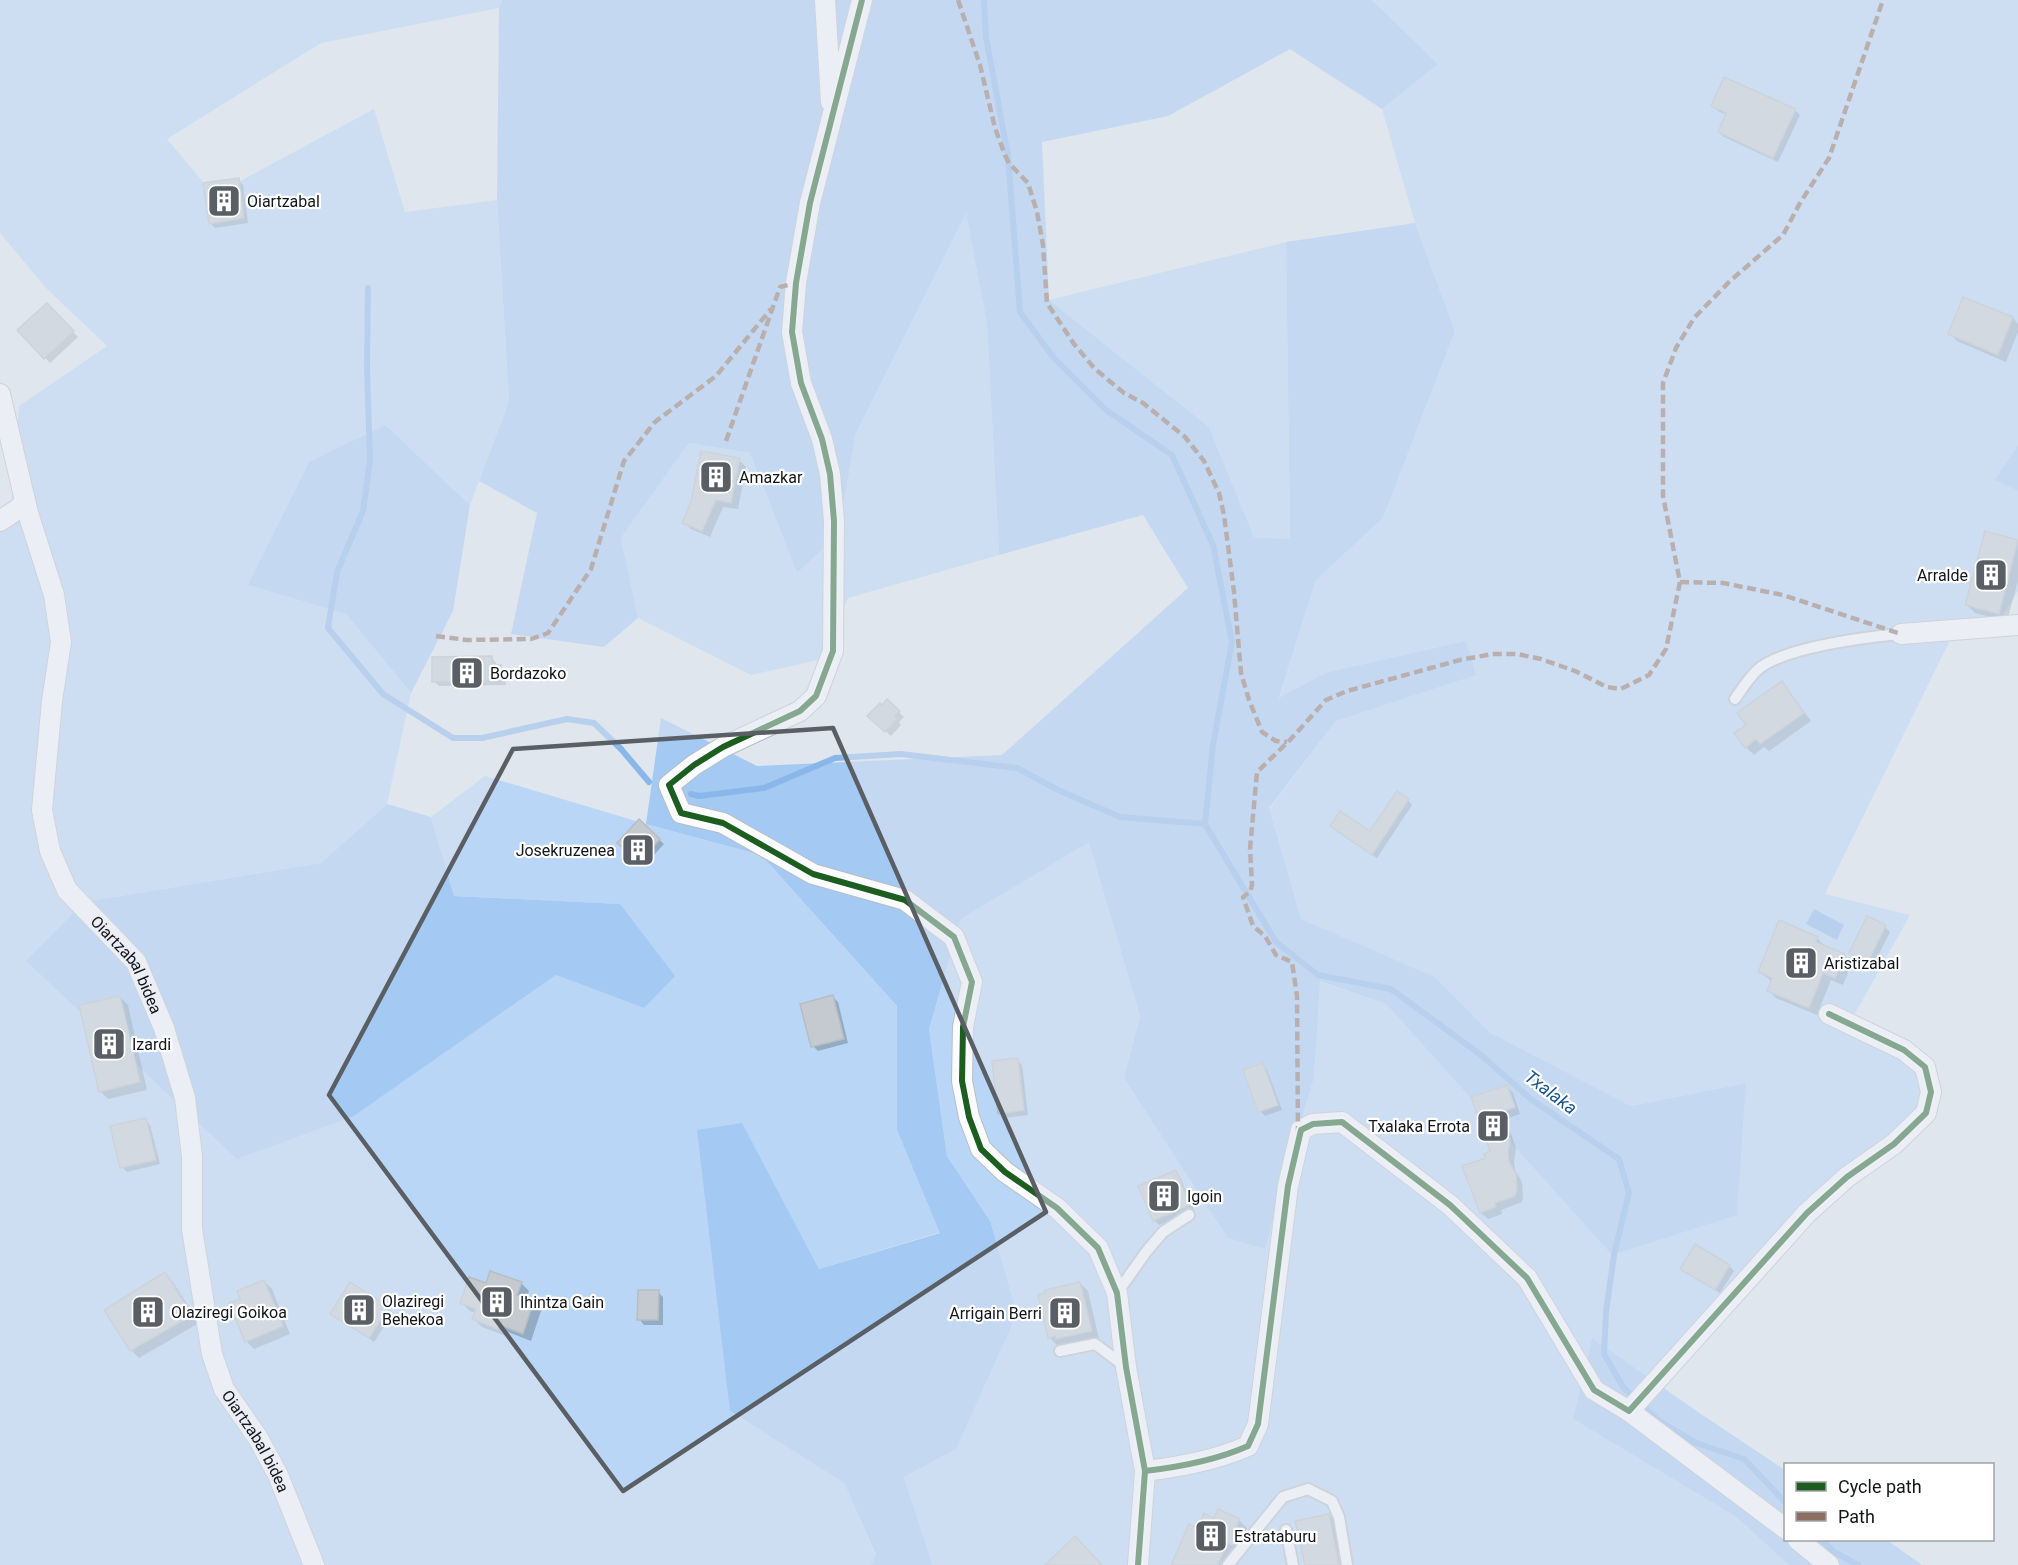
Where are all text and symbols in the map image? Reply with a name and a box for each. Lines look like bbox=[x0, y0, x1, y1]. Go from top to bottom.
building icon: Oiartzabal bbox=[206, 183, 242, 219]
place label: Oiartzabal bbox=[247, 192, 320, 211]
building icon: Amazkar bbox=[698, 459, 734, 495]
place label: Amazkar bbox=[739, 468, 803, 487]
building icon: Arralde bbox=[1973, 557, 2009, 593]
place label: Arralde bbox=[1917, 566, 1968, 585]
building icon: Bordazoko bbox=[449, 655, 485, 691]
place label: Bordazoko bbox=[490, 664, 566, 683]
building icon: Josekruzenea bbox=[620, 832, 656, 868]
place label: Josekruzenea bbox=[516, 841, 615, 860]
street label: Oiartzabal bidea bbox=[87, 911, 166, 1016]
building icon: Aristizabal bbox=[1783, 945, 1819, 981]
place label: Aristizabal bbox=[1824, 954, 1899, 973]
building icon: Izardi bbox=[91, 1026, 127, 1062]
place label: Izardi bbox=[132, 1035, 171, 1054]
water label: Txalaka bbox=[1521, 1066, 1581, 1118]
building icon: Txalaka Errota bbox=[1475, 1108, 1511, 1144]
place label: Txalaka Errota bbox=[1368, 1117, 1470, 1136]
building icon: Igoin bbox=[1146, 1178, 1182, 1214]
place label: Igoin bbox=[1187, 1187, 1222, 1206]
building icon: Ihintza Gain bbox=[479, 1284, 515, 1320]
building icon: Olaziregi Behekoa bbox=[341, 1292, 377, 1328]
place label: Olaziregi Behekoa bbox=[382, 1292, 444, 1329]
place label: Ihintza Gain bbox=[520, 1293, 604, 1312]
building icon: Olaziregi Goikoa bbox=[130, 1294, 166, 1330]
building icon: Arrigain Berri bbox=[1047, 1295, 1083, 1331]
place label: Olaziregi Goikoa bbox=[171, 1303, 287, 1322]
place label: Arrigain Berri bbox=[949, 1304, 1042, 1323]
street label: Oiartzabal bidea bbox=[218, 1386, 293, 1495]
legend bbox=[1784, 1463, 1994, 1541]
text: Cycle path bbox=[1838, 1476, 1922, 1497]
text: Path bbox=[1838, 1506, 1875, 1527]
building icon: Estrataburu bbox=[1193, 1518, 1229, 1554]
place label: Estrataburu bbox=[1234, 1527, 1316, 1546]

